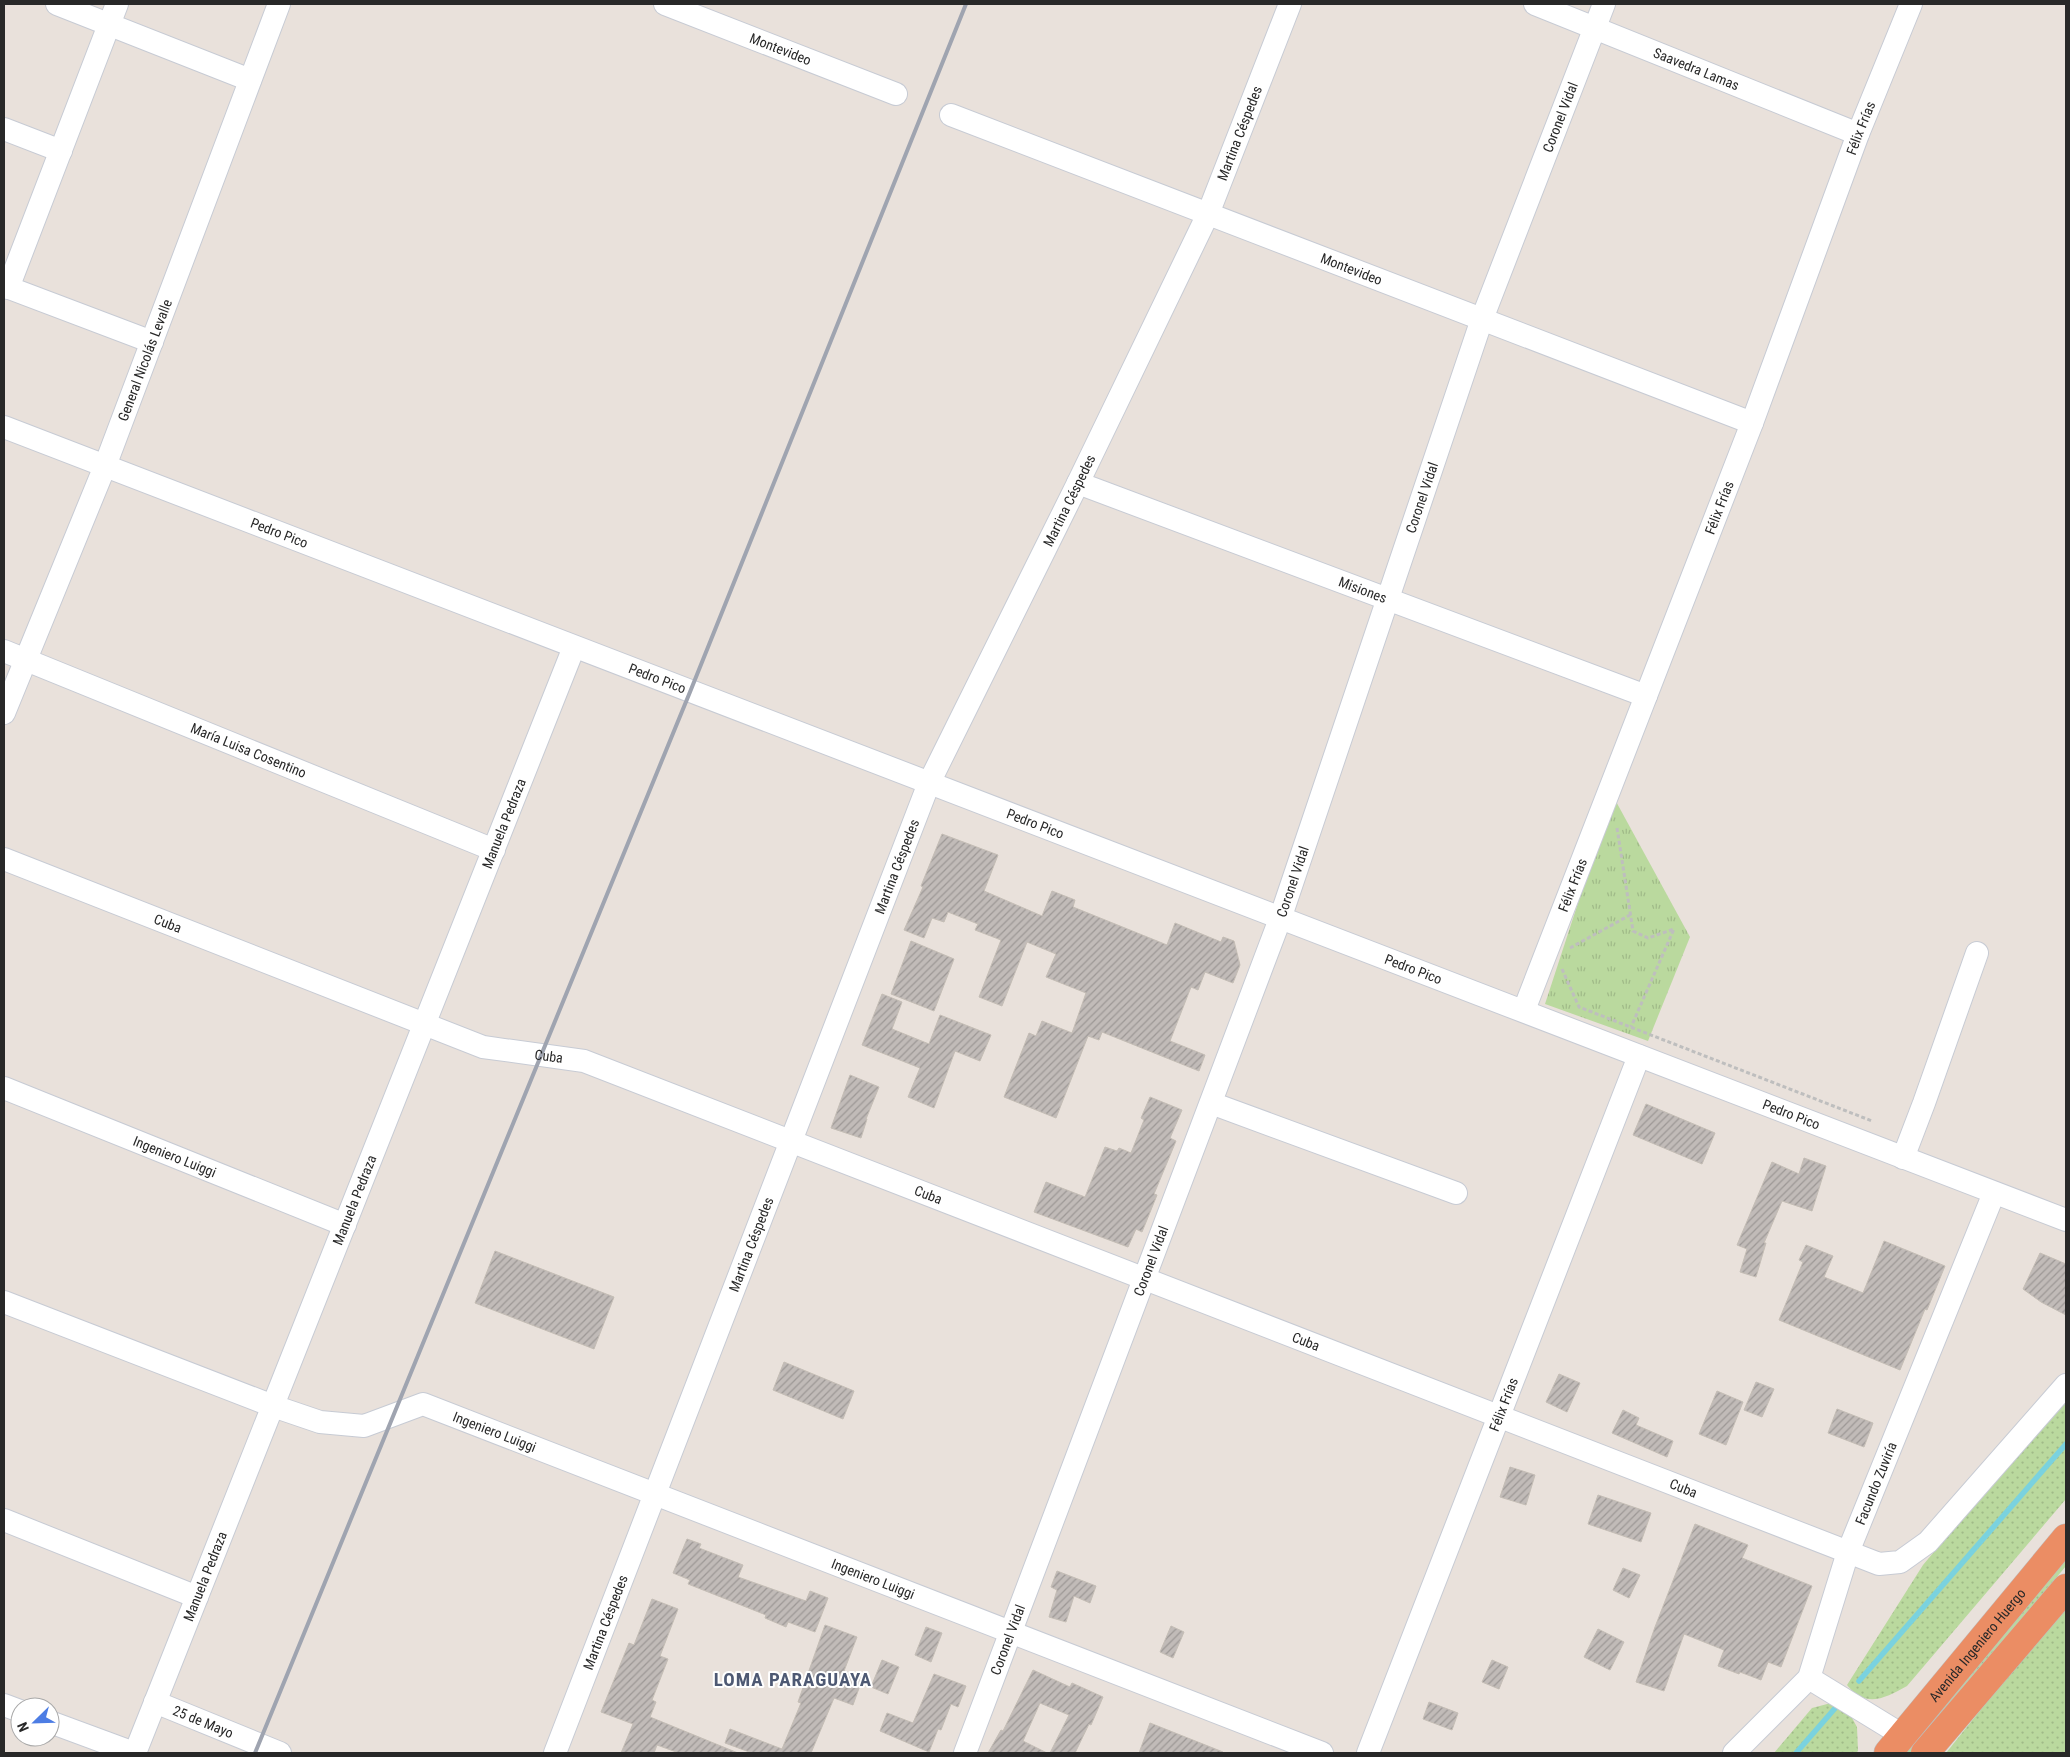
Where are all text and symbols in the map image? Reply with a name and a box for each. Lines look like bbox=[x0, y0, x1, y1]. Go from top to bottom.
street label: Montevideo bbox=[747, 30, 814, 68]
street label: Saavedra Lamas bbox=[1651, 45, 1742, 93]
street label: Coronel Vidal bbox=[1539, 80, 1581, 155]
street label: Martina Céspedes bbox=[1214, 84, 1265, 183]
street label: Félix Frías bbox=[1843, 99, 1878, 157]
street label: Montevideo bbox=[1318, 250, 1385, 288]
street label: General Nicolás Levalle bbox=[115, 296, 175, 423]
street label: Martina Céspedes bbox=[1040, 452, 1099, 549]
street label: Coronel Vidal bbox=[1402, 460, 1441, 535]
street label: Félix Frías bbox=[1702, 478, 1737, 537]
street label: Pedro Pico bbox=[248, 515, 310, 551]
street label: Misiones bbox=[1336, 573, 1389, 606]
street label: Pedro Pico bbox=[626, 660, 688, 697]
street label: María Luisa Cosentino bbox=[188, 720, 309, 781]
street label: Manuela Pedraza bbox=[479, 776, 529, 871]
street label: Pedro Pico bbox=[1004, 805, 1066, 842]
street label: Martina Céspedes bbox=[871, 817, 922, 916]
street label: Coronel Vidal bbox=[1273, 844, 1312, 919]
street label: Félix Frías bbox=[1555, 856, 1590, 914]
street label: Cuba bbox=[152, 911, 184, 936]
street label: Pedro Pico bbox=[1382, 951, 1444, 987]
street label: Cuba bbox=[534, 1046, 564, 1066]
street label: Pedro Pico bbox=[1760, 1096, 1822, 1133]
street label: Ingeniero Luiggi bbox=[131, 1133, 219, 1180]
street label: Manuela Pedraza bbox=[329, 1153, 380, 1247]
street label: Cuba bbox=[912, 1182, 945, 1207]
street label: Martina Céspedes bbox=[726, 1195, 777, 1294]
street label: Coronel Vidal bbox=[1130, 1224, 1171, 1298]
street label: Cuba bbox=[1290, 1329, 1322, 1354]
street label: Félix Frías bbox=[1486, 1375, 1521, 1434]
street label: Ingeniero Luiggi bbox=[451, 1408, 539, 1455]
street label: Facundo Zuviría bbox=[1852, 1440, 1900, 1527]
street label: Cuba bbox=[1667, 1475, 1700, 1501]
street label: Manuela Pedraza bbox=[180, 1529, 230, 1624]
street label: Ingeniero Luiggi bbox=[829, 1555, 917, 1602]
street label: Martina Céspedes bbox=[580, 1573, 631, 1672]
street label: Avenida Ingeniero Huergo bbox=[1926, 1585, 2029, 1705]
street label: Coronel Vidal bbox=[987, 1602, 1028, 1677]
district label: LOMA PARAGUAYA bbox=[714, 1668, 872, 1691]
north arrow bbox=[10, 1697, 60, 1747]
street label: 25 de Mayo bbox=[171, 1702, 236, 1741]
text: N bbox=[14, 1720, 32, 1734]

